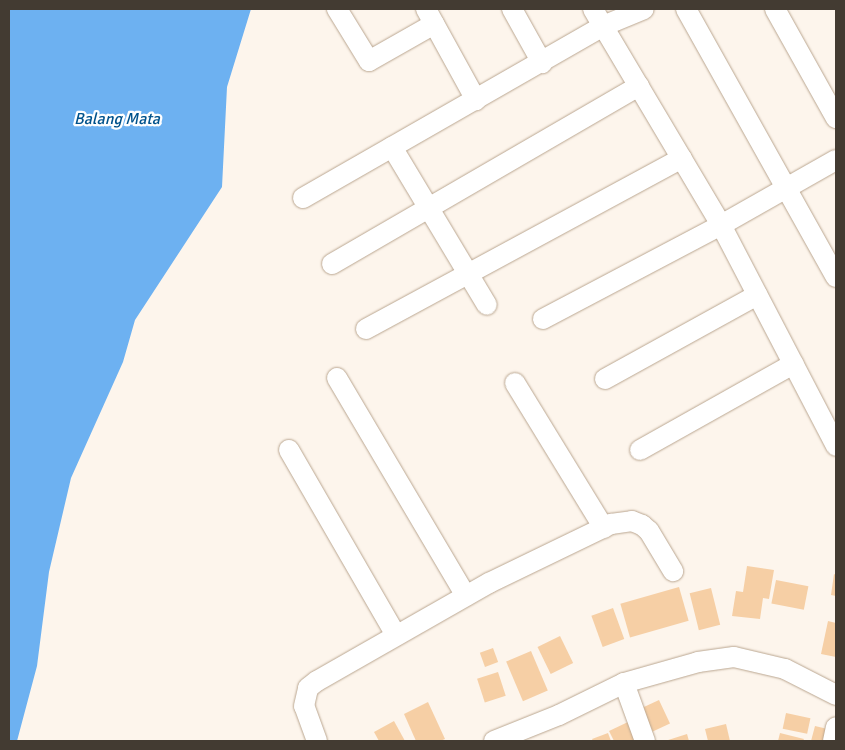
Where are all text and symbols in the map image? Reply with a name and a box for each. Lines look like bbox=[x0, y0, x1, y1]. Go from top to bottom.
water label: Balang Mata bbox=[74, 109, 160, 129]

